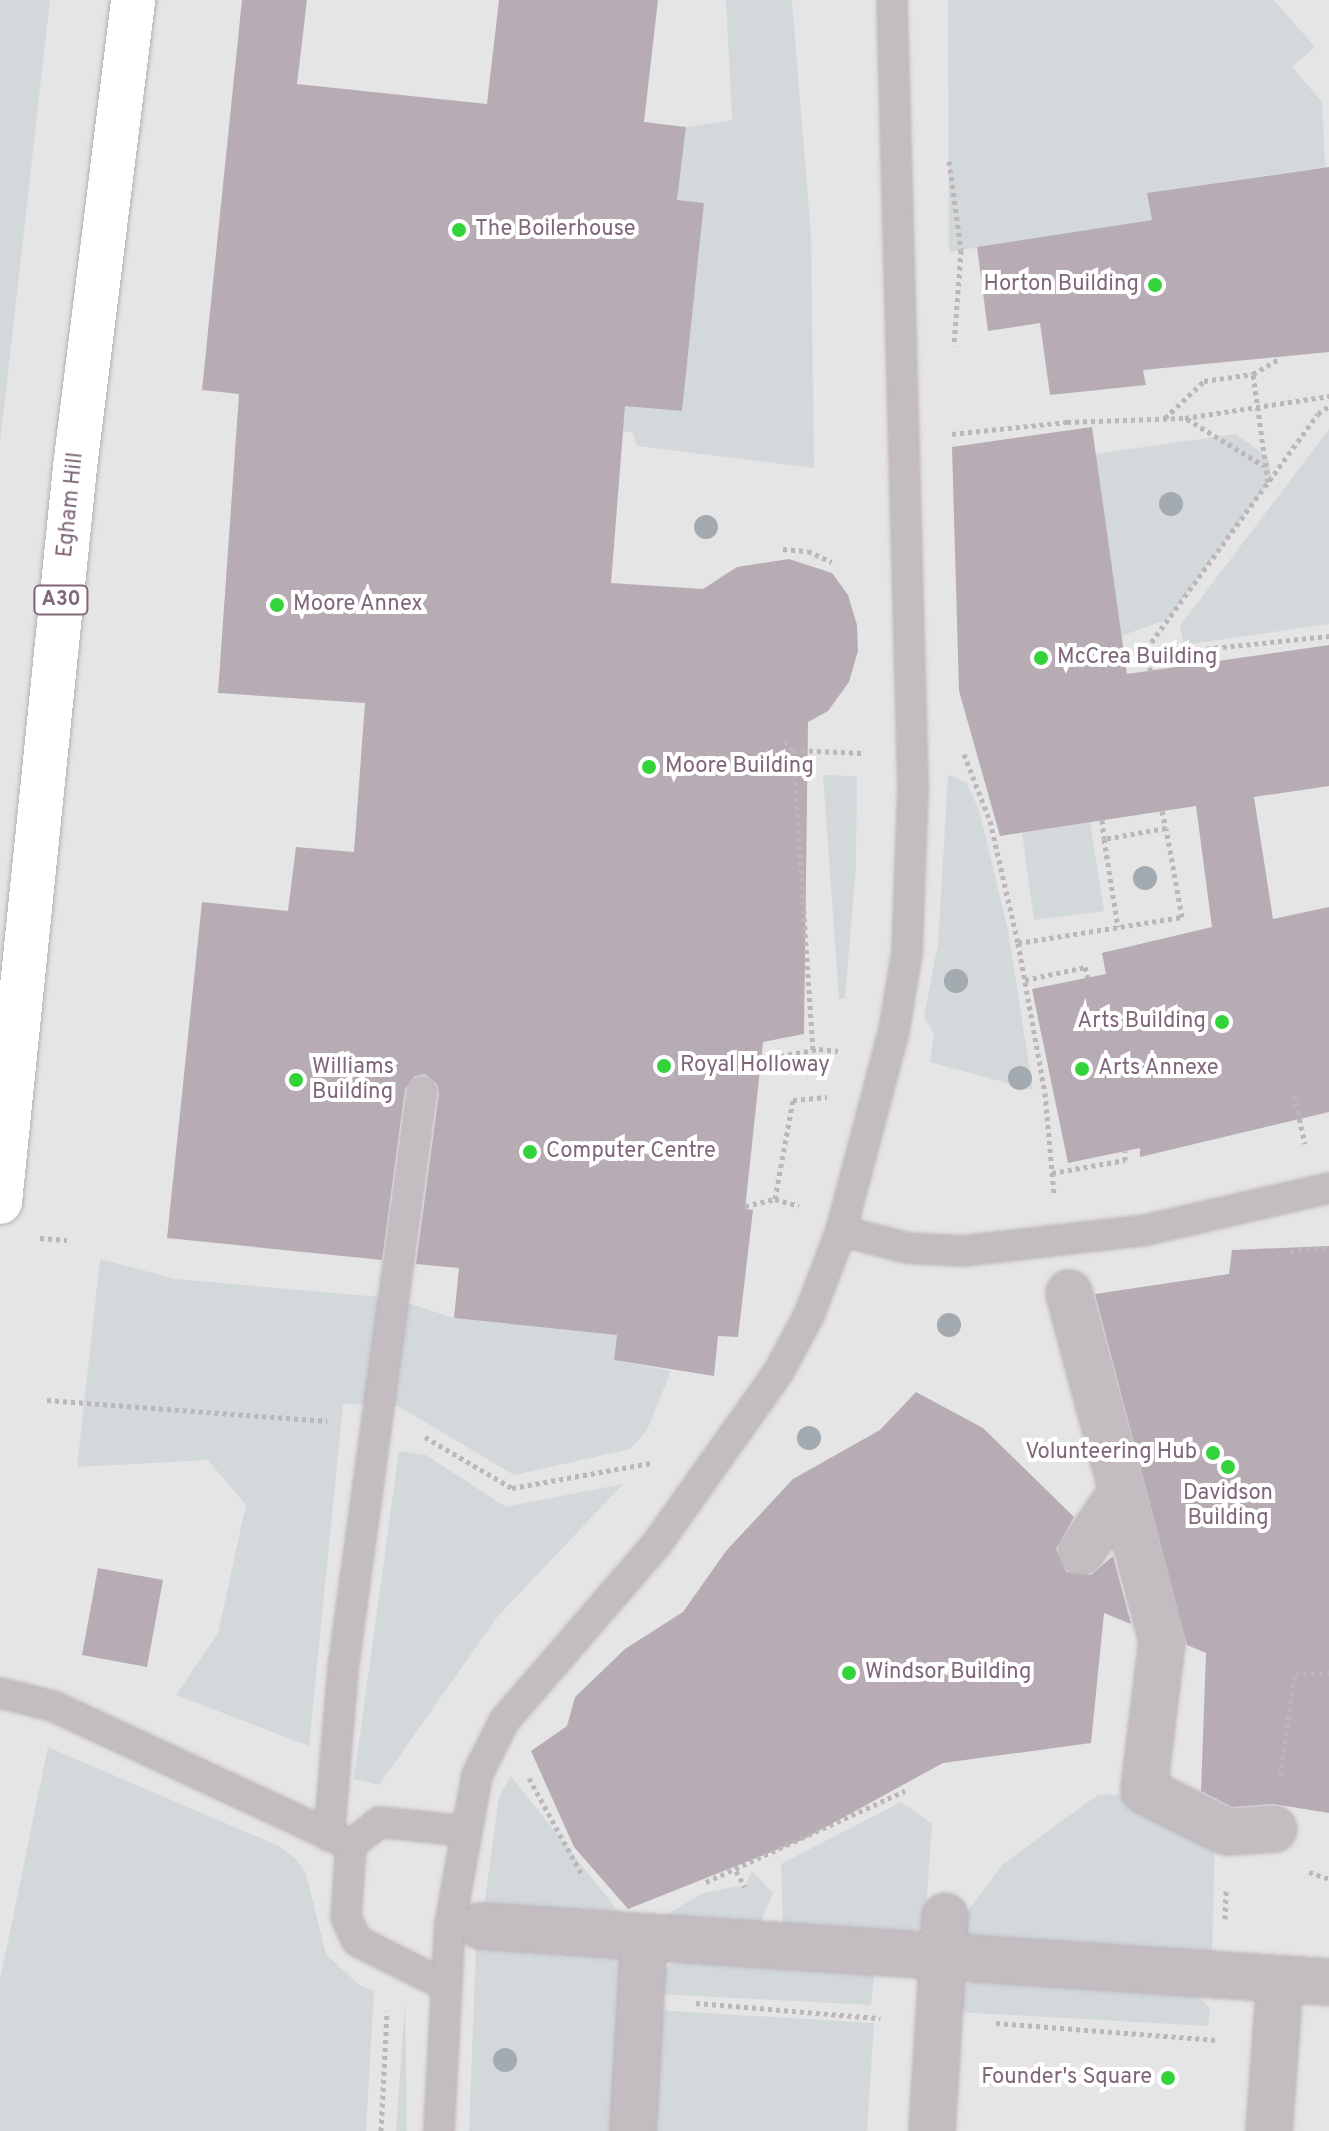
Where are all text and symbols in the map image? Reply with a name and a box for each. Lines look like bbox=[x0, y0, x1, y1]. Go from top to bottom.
place label: The Boilerhouse bbox=[475, 217, 636, 243]
marker: The Boilerhouse bbox=[450, 221, 468, 239]
place label: Horton Building bbox=[983, 272, 1139, 298]
marker: Horton Building bbox=[1146, 276, 1164, 294]
street label: Egham Hill bbox=[52, 451, 90, 559]
road number: A30 bbox=[33, 584, 89, 616]
place label: Moore Annex bbox=[293, 592, 423, 618]
marker: Moore Annex bbox=[268, 596, 286, 614]
place label: McCrea Building bbox=[1057, 645, 1217, 671]
marker: McCrea Building bbox=[1032, 649, 1050, 667]
place label: Moore Building bbox=[665, 754, 814, 780]
marker: Moore Building bbox=[640, 758, 658, 776]
place label: Arts Building bbox=[1077, 1009, 1206, 1035]
marker: Arts Building bbox=[1213, 1013, 1231, 1031]
place label: Royal Holloway bbox=[680, 1053, 830, 1079]
place label: Williams Building bbox=[312, 1054, 394, 1106]
place label: Arts Annexe bbox=[1098, 1056, 1219, 1082]
marker: Royal Holloway bbox=[655, 1057, 673, 1075]
marker: Arts Annexe bbox=[1073, 1060, 1091, 1078]
marker: Williams Building bbox=[287, 1071, 305, 1089]
place label: Computer Centre bbox=[546, 1139, 716, 1165]
marker: Computer Centre bbox=[521, 1143, 539, 1161]
place label: Volunteering Hub bbox=[1025, 1440, 1197, 1466]
marker: Volunteering Hub bbox=[1204, 1444, 1222, 1462]
marker: Davidson Building bbox=[1219, 1458, 1237, 1476]
place label: Davidson Building bbox=[1183, 1480, 1273, 1532]
place label: Windsor Building bbox=[865, 1660, 1031, 1686]
marker: Windsor Building bbox=[840, 1664, 858, 1682]
place label: Founder's Square bbox=[981, 2065, 1152, 2091]
marker: Founder's Square bbox=[1159, 2069, 1177, 2087]

